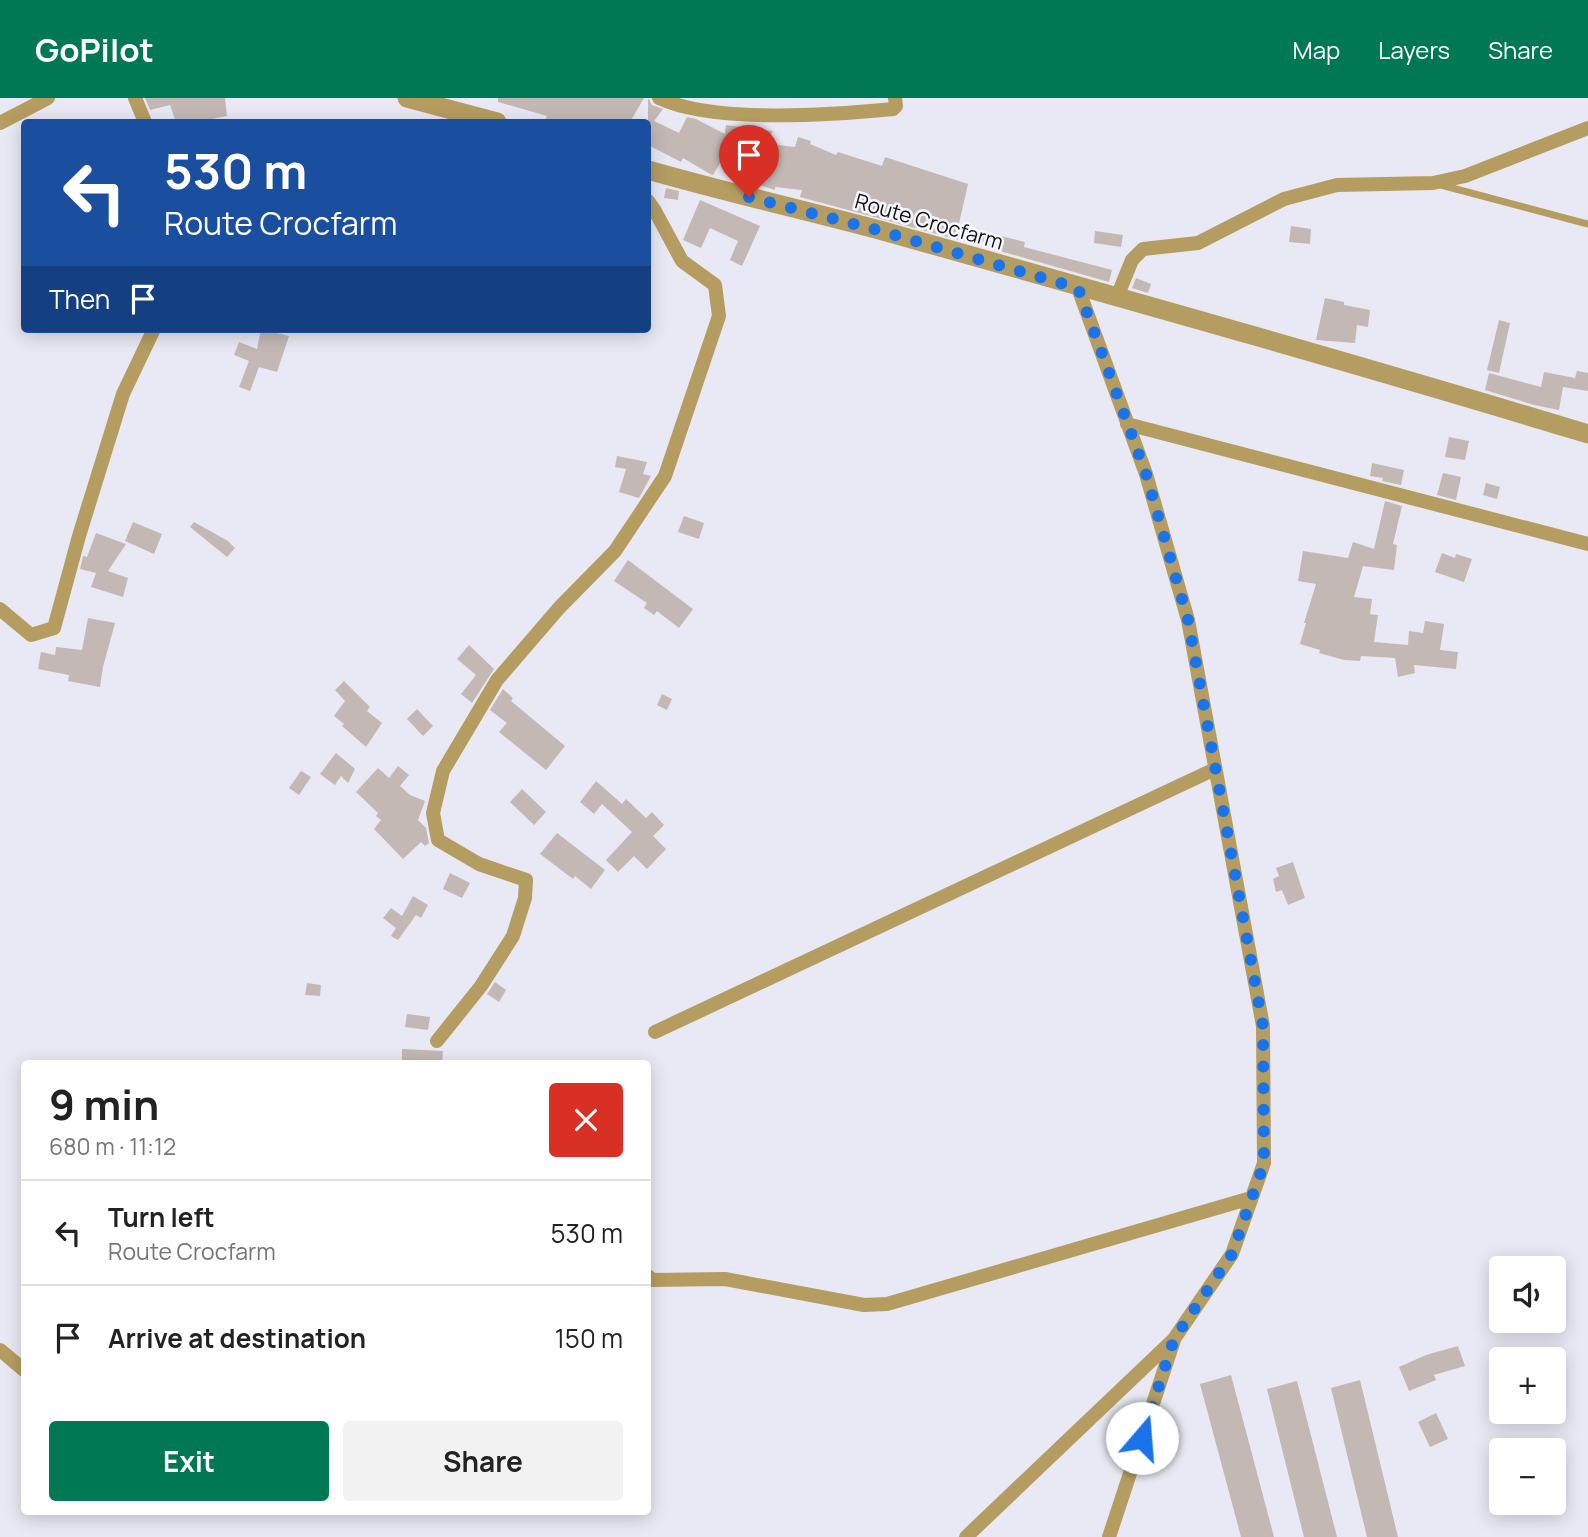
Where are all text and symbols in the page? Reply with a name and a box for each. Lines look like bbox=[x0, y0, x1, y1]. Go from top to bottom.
text: GoPilot bbox=[35, 27, 154, 72]
text: Map bbox=[1293, 33, 1340, 66]
text: Layers bbox=[1378, 33, 1450, 66]
text: Share bbox=[1488, 33, 1553, 66]
pin bbox=[719, 125, 779, 197]
icon: arrive bbox=[730, 136, 768, 174]
text: 530 m bbox=[164, 137, 307, 204]
icon: left bbox=[49, 147, 140, 238]
street label: Route Crocfarm bbox=[852, 186, 1007, 256]
text: Route Crocfarm bbox=[164, 201, 397, 245]
icon: arrive bbox=[124, 280, 162, 318]
text: Then bbox=[49, 281, 110, 317]
text: 9 min bbox=[49, 1075, 159, 1133]
button: close bbox=[549, 1083, 623, 1157]
text: 680 m · 11:12 bbox=[49, 1130, 176, 1162]
text: Turn left bbox=[108, 1199, 215, 1235]
icon: left bbox=[49, 1214, 87, 1252]
text: 530 m bbox=[550, 1215, 623, 1251]
text: Route Crocfarm bbox=[108, 1235, 276, 1267]
map controls bbox=[1489, 1256, 1566, 1515]
button: sound bbox=[1489, 1256, 1566, 1333]
icon: arrive bbox=[49, 1319, 87, 1357]
text: Arrive at destination bbox=[108, 1320, 366, 1356]
text: 150 m bbox=[555, 1320, 623, 1356]
button: + bbox=[1489, 1347, 1566, 1424]
position arrow bbox=[1105, 1401, 1179, 1475]
button: Exit bbox=[49, 1421, 329, 1501]
button: Share bbox=[343, 1421, 623, 1501]
button: − bbox=[1489, 1438, 1566, 1515]

